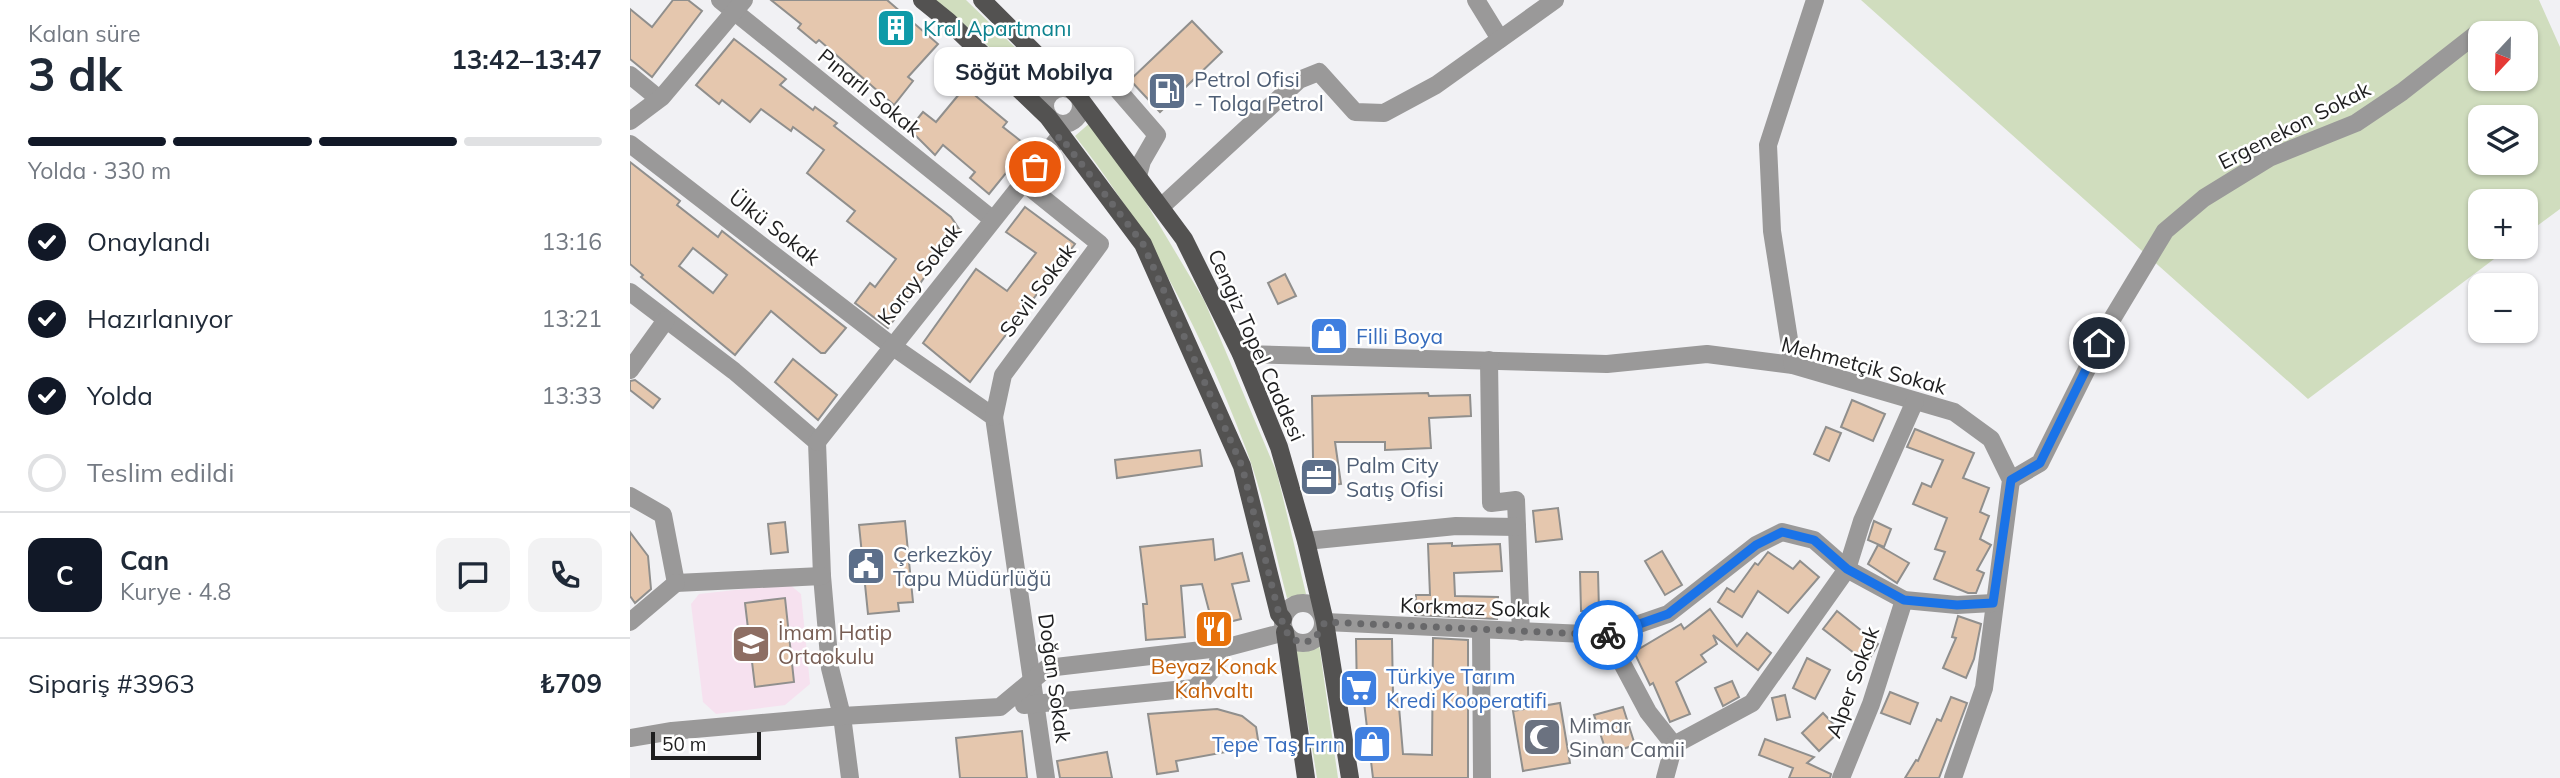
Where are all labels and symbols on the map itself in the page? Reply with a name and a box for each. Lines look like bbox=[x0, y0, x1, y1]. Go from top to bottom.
building icon: Kral Apartmanı bbox=[875, 7, 917, 49]
place label: Kral Apartmanı bbox=[923, 15, 1071, 41]
north arrow bbox=[2468, 21, 2538, 91]
street label: Pınarlı Sokak bbox=[813, 42, 927, 142]
callout: Söğüt Mobilya bbox=[935, 48, 1135, 97]
place label: Petrol Ofisi - Tolga Petrol bbox=[1194, 66, 1324, 116]
fuel station icon: Petrol Ofisi - Tolga Petrol bbox=[1146, 70, 1188, 112]
street label: Ergenekon Sokak bbox=[2214, 75, 2375, 175]
pin bbox=[1005, 137, 1065, 197]
street label: Ülkü Sokak bbox=[724, 184, 826, 271]
street label: Koray Sokak bbox=[872, 218, 967, 330]
street label: Sevil Sokak bbox=[993, 238, 1081, 342]
street label: Cengiz Topel Caddesi bbox=[1203, 245, 1311, 445]
pin bbox=[2069, 313, 2129, 373]
shop icon: Filli Boya bbox=[1308, 315, 1350, 357]
place label: Filli Boya bbox=[1356, 323, 1443, 349]
street label: Mehmetçik Sokak bbox=[1779, 330, 1950, 400]
place label: Palm City Satış Ofisi bbox=[1346, 452, 1444, 502]
office icon: Palm City Satış Ofisi bbox=[1298, 456, 1340, 498]
place label: Çerkezköy Tapu Müdürlüğü bbox=[893, 541, 1051, 591]
public building icon: Çerkezköy Tapu Müdürlüğü bbox=[845, 545, 887, 587]
street label: Korkmaz Sokak bbox=[1400, 591, 1551, 623]
courier bbox=[1573, 600, 1643, 670]
restaurant icon: Beyaz Konak Kahvaltı bbox=[1193, 608, 1235, 650]
street label: Doğan Sokak bbox=[1033, 612, 1077, 744]
place label: İmam Hatip Ortaokulu bbox=[778, 619, 892, 669]
school or university icon: İmam Hatip Ortaokulu bbox=[730, 623, 772, 665]
street label: Alper Sokak bbox=[1820, 623, 1884, 741]
place label: Beyaz Konak Kahvaltı bbox=[1151, 653, 1277, 703]
place label: Türkiye Tarım Kredi Kooperatifi bbox=[1386, 663, 1547, 713]
supermarket icon: Türkiye Tarım Kredi Kooperatifi bbox=[1338, 667, 1380, 709]
place label: Mimar Sinan Camii bbox=[1569, 712, 1685, 762]
mosque icon: Mimar Sinan Camii bbox=[1521, 716, 1563, 758]
shop icon: Tepe Taş Fırın bbox=[1351, 723, 1393, 765]
scale bar bbox=[651, 729, 761, 761]
place label: Tepe Taş Fırın bbox=[1212, 731, 1345, 757]

